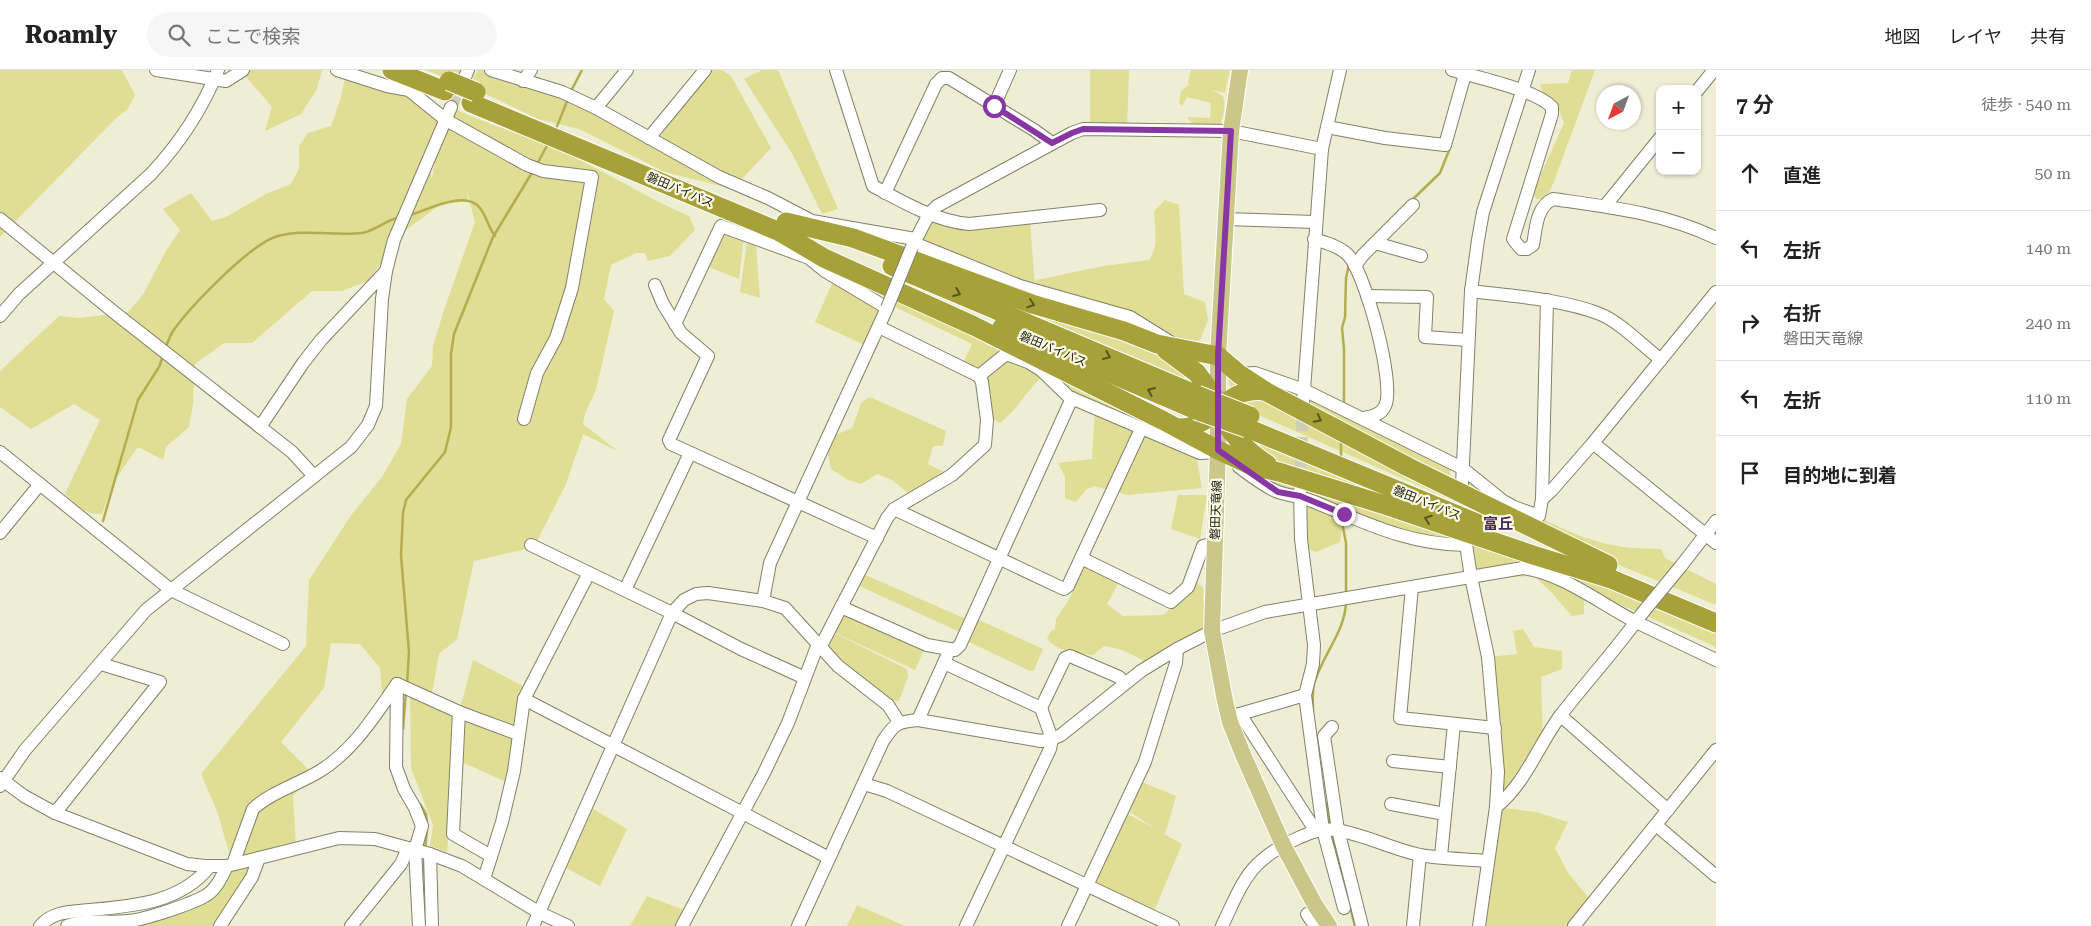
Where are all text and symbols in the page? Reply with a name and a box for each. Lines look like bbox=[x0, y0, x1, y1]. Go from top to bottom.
search box bbox=[147, 12, 497, 57]
text: Roamly bbox=[25, 21, 117, 49]
icon: search bbox=[165, 21, 193, 49]
text: ここで検索 bbox=[205, 25, 300, 48]
text: 地図 bbox=[1885, 26, 1921, 47]
text: レイヤ bbox=[1949, 26, 2002, 47]
text: 共有 bbox=[2030, 26, 2066, 47]
north arrow bbox=[1596, 85, 1641, 130]
map controls bbox=[1656, 85, 1701, 175]
button: + bbox=[1656, 85, 1701, 130]
text: 7 分 bbox=[1736, 93, 1774, 117]
route start bbox=[983, 95, 1006, 118]
text: 徒歩 · 540 m bbox=[1981, 95, 2071, 114]
button: − bbox=[1656, 130, 1701, 175]
icon: ahead bbox=[1736, 159, 1764, 187]
text: 直進 bbox=[1783, 164, 1821, 187]
text: 50 m bbox=[2034, 164, 2071, 183]
street label: 磐田バイパス bbox=[644, 170, 716, 210]
icon: left bbox=[1736, 234, 1764, 262]
text: 左折 bbox=[1783, 239, 1821, 262]
text: 140 m bbox=[2025, 239, 2071, 258]
one-way arrow bbox=[952, 287, 961, 298]
one-way arrow bbox=[1026, 298, 1035, 308]
text: 右折 bbox=[1783, 302, 1821, 325]
icon: right bbox=[1736, 309, 1764, 337]
text: 240 m bbox=[2025, 314, 2071, 333]
street label: 磐田バイパス bbox=[1017, 329, 1089, 369]
text: 磐田天竜線 bbox=[1783, 329, 1863, 348]
one-way arrow bbox=[1102, 351, 1110, 361]
icon: left bbox=[1736, 384, 1764, 412]
one-way arrow bbox=[1147, 386, 1156, 397]
text: 左折 bbox=[1783, 389, 1821, 412]
text: 110 m bbox=[2025, 389, 2071, 408]
one-way arrow bbox=[1313, 413, 1322, 423]
icon: arrive bbox=[1736, 459, 1764, 487]
text: 目的地に到着 bbox=[1783, 464, 1897, 487]
street label: 磐田天竜線 bbox=[1208, 480, 1224, 540]
street label: 磐田バイパス bbox=[1391, 483, 1463, 523]
route end bbox=[1333, 503, 1356, 526]
one-way arrow bbox=[1425, 515, 1433, 525]
district label: 富丘 bbox=[1483, 515, 1513, 533]

